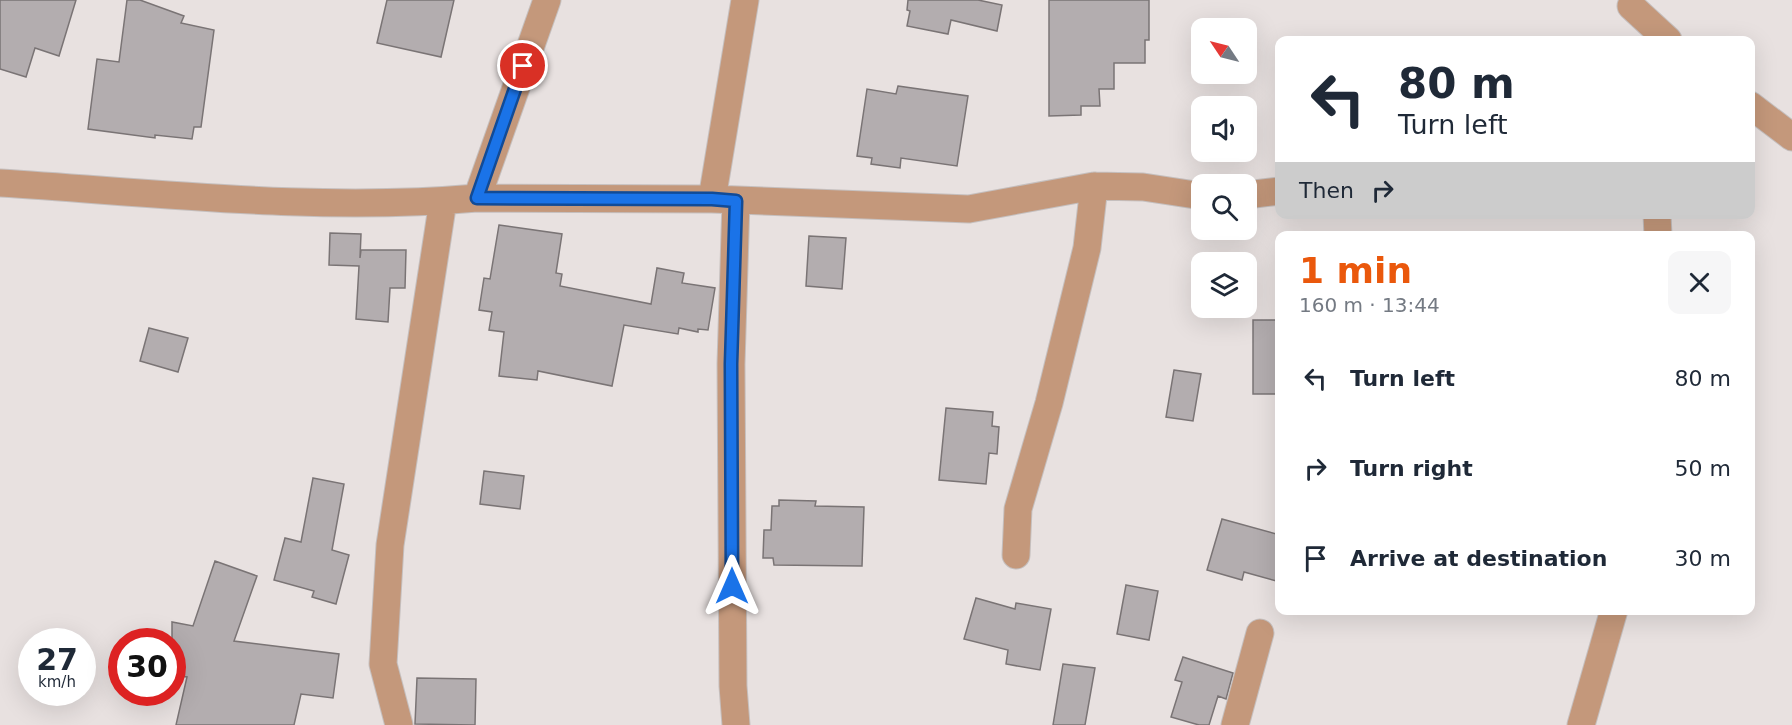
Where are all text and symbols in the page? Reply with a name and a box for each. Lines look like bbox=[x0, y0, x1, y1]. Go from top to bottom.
north arrow bbox=[1191, 18, 1257, 84]
map controls bbox=[1191, 18, 1257, 318]
pin bbox=[497, 40, 548, 91]
icon: arrive bbox=[506, 49, 539, 82]
text: 80 m bbox=[1398, 59, 1515, 108]
icon: left bbox=[1299, 60, 1377, 138]
button: sound bbox=[1191, 96, 1257, 162]
text: Turn left bbox=[1398, 109, 1508, 140]
button: search bbox=[1191, 174, 1257, 240]
icon: right bbox=[1366, 174, 1399, 207]
text: Then bbox=[1299, 178, 1354, 203]
text: 1 min bbox=[1299, 250, 1412, 291]
button: close bbox=[1668, 251, 1731, 314]
button: layers bbox=[1191, 252, 1257, 318]
text: 160 m · 13:44 bbox=[1299, 293, 1440, 317]
icon: left bbox=[1299, 362, 1332, 395]
text: Turn left bbox=[1350, 366, 1455, 391]
text: 80 m bbox=[1675, 366, 1731, 391]
icon: right bbox=[1299, 452, 1332, 485]
text: Turn right bbox=[1350, 456, 1473, 481]
text: 50 m bbox=[1675, 456, 1731, 481]
icon: arrive bbox=[1299, 542, 1332, 575]
text: Arrive at destination bbox=[1350, 546, 1607, 571]
text: 30 m bbox=[1675, 546, 1731, 571]
position arrow bbox=[700, 554, 764, 618]
speed limit sign: 30 bbox=[108, 628, 186, 706]
text: 27 bbox=[36, 642, 78, 677]
text: km/h bbox=[38, 673, 76, 691]

